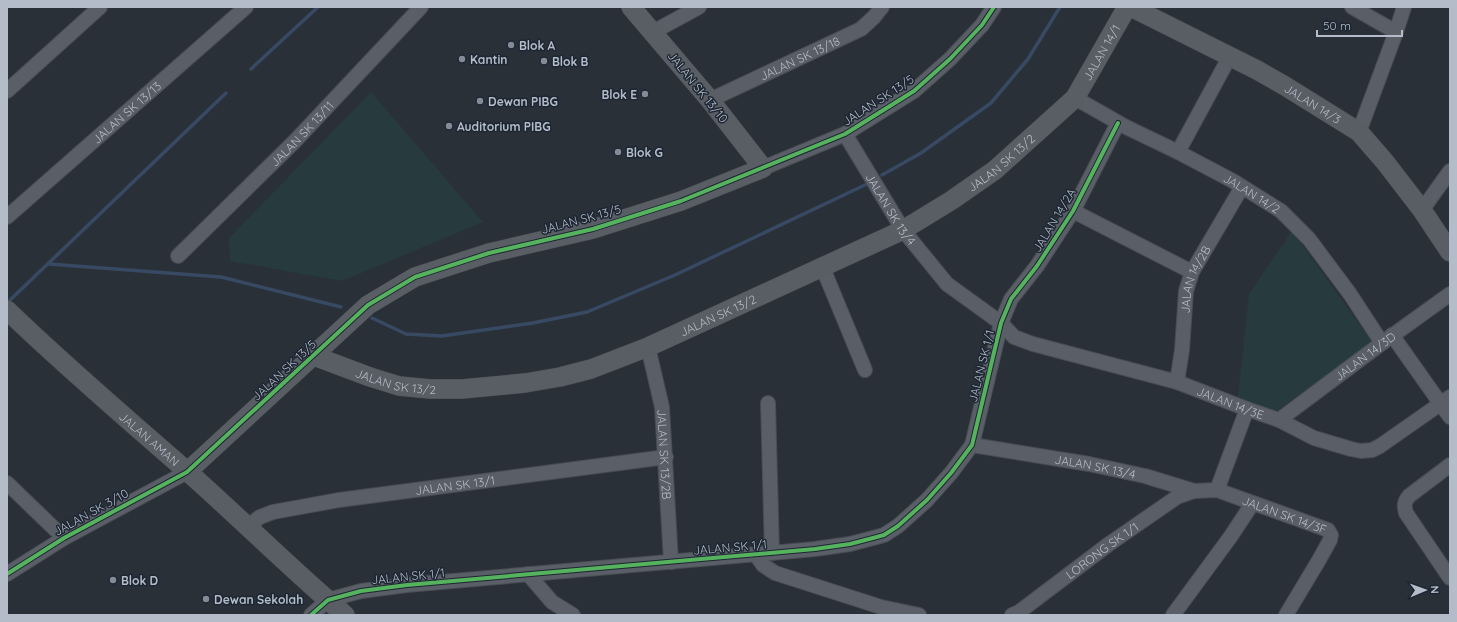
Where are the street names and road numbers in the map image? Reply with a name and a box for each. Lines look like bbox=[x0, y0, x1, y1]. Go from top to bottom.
street label: JALAN 14/1 bbox=[1079, 22, 1123, 83]
street label: JALAN SK 13/18 bbox=[757, 33, 842, 83]
street label: JALAN SK 13/10 bbox=[665, 48, 731, 126]
street label: JALAN SK 13/5 bbox=[839, 71, 917, 129]
street label: JALAN SK 13/13 bbox=[89, 78, 164, 146]
street label: JALAN 14/3 bbox=[1282, 80, 1344, 127]
street label: JALAN SK 13/11 bbox=[267, 98, 336, 169]
street label: JALAN SK 13/2 bbox=[965, 130, 1038, 194]
street label: JALAN SK 13/4 bbox=[863, 170, 919, 248]
street label: JALAN 14/2 bbox=[1221, 170, 1284, 216]
street label: JALAN 14/2A bbox=[1029, 185, 1079, 255]
street label: JALAN SK 13/5 bbox=[539, 201, 623, 237]
street label: JALAN 14/2B bbox=[1177, 243, 1214, 314]
street label: JALAN SK 13/2 bbox=[677, 291, 759, 339]
street label: JALAN SK 1/1 bbox=[965, 328, 997, 404]
street label: JALAN 14/3D bbox=[1331, 328, 1399, 384]
street label: JALAN SK 13/5 bbox=[249, 336, 319, 404]
street label: JALAN SK 13/2 bbox=[353, 365, 436, 397]
street label: JALAN 14/3E bbox=[1195, 383, 1266, 422]
street label: JALAN AMAN bbox=[116, 408, 183, 469]
street label: JALAN SK 13/2B bbox=[655, 409, 675, 500]
street label: JALAN SK 13/4 bbox=[1054, 451, 1137, 481]
street label: JALAN SK 13/1 bbox=[414, 472, 496, 497]
street label: JALAN SK 3/10 bbox=[51, 485, 131, 539]
street label: JALAN SK 14/3F bbox=[1240, 492, 1329, 537]
street label: LORONG SK 1/1 bbox=[1063, 519, 1141, 582]
street label: JALAN SK 1/1 bbox=[693, 536, 767, 558]
street label: JALAN SK 1/1 bbox=[370, 565, 446, 587]

